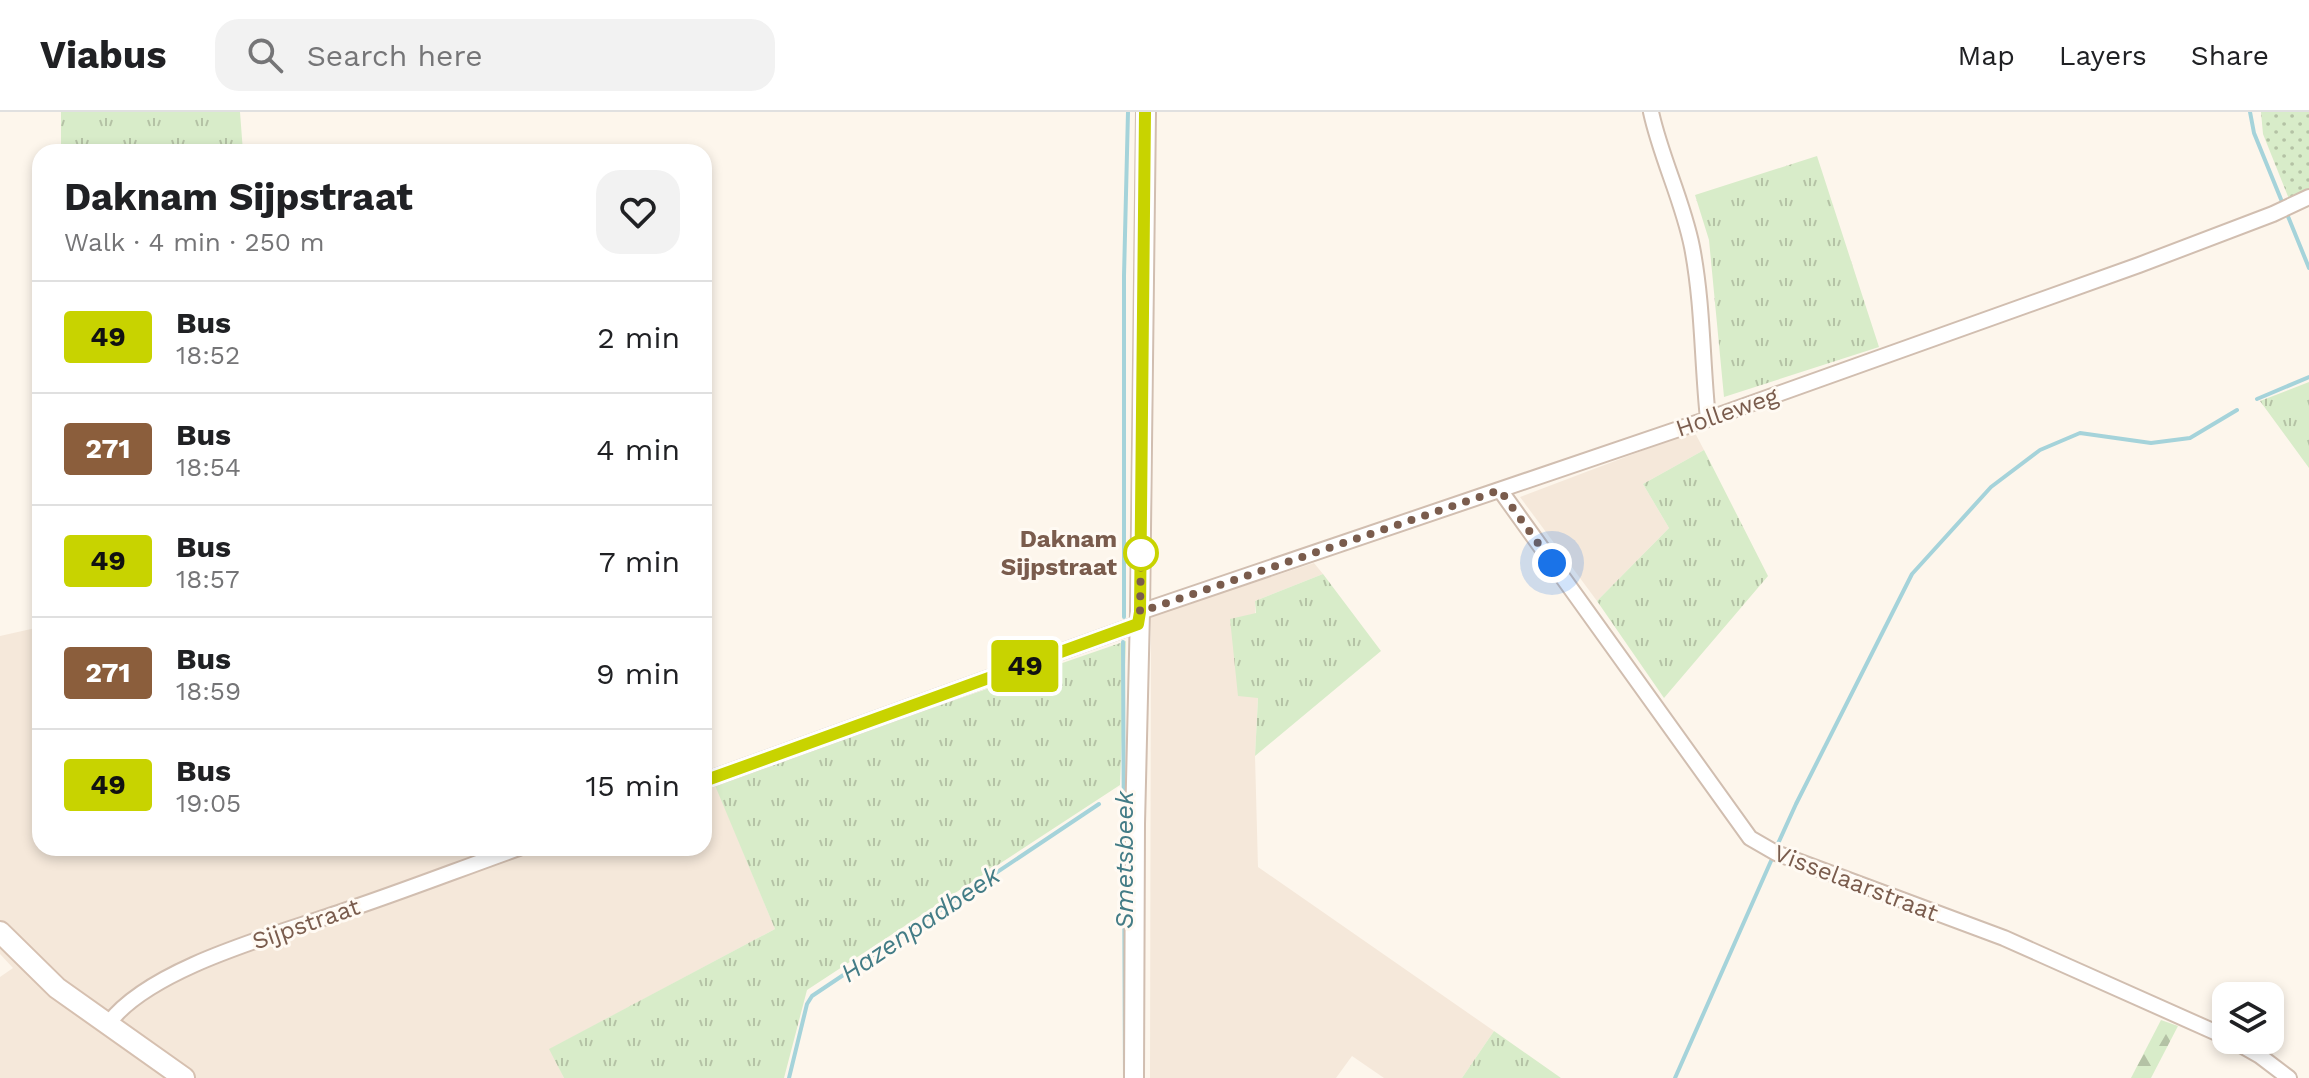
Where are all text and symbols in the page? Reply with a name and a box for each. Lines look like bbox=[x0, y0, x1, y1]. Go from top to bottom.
search box bbox=[215, 19, 775, 91]
text: Viabus bbox=[40, 33, 167, 77]
icon: search bbox=[243, 33, 287, 77]
text: Search here bbox=[307, 38, 482, 73]
text: Map bbox=[1958, 39, 2015, 72]
text: Layers bbox=[2059, 39, 2147, 72]
text: Share bbox=[2191, 39, 2269, 72]
button: heart bbox=[596, 170, 680, 254]
text: Daknam Sijpstraat bbox=[64, 175, 413, 219]
text: Walk · 4 min · 250 m bbox=[64, 227, 325, 257]
text: Bus bbox=[176, 305, 231, 340]
text: 49 bbox=[90, 320, 126, 353]
text: 2 min bbox=[597, 320, 680, 355]
text: 18:52 bbox=[176, 340, 240, 370]
street label: Holleweg bbox=[1672, 381, 1782, 443]
text: Bus bbox=[176, 417, 231, 452]
text: 271 bbox=[85, 432, 131, 465]
text: 4 min bbox=[596, 432, 680, 467]
text: 18:54 bbox=[176, 452, 241, 482]
place label: Daknam Sijpstraat bbox=[1001, 525, 1118, 581]
text: Bus bbox=[176, 529, 231, 564]
marker: Daknam Sijpstraat bbox=[1124, 536, 1158, 570]
your location bbox=[1532, 543, 1572, 583]
text: 49 bbox=[90, 544, 126, 577]
text: 7 min bbox=[599, 544, 680, 579]
text: 18:57 bbox=[176, 564, 240, 594]
line badge: 49 bbox=[989, 640, 1061, 692]
text: Bus bbox=[176, 641, 231, 676]
text: 49 bbox=[1007, 649, 1043, 682]
text: 271 bbox=[85, 656, 131, 689]
text: 9 min bbox=[596, 656, 680, 691]
text: 18:59 bbox=[176, 676, 241, 706]
text: Bus bbox=[176, 753, 231, 788]
text: 49 bbox=[90, 768, 126, 801]
text: 15 min bbox=[585, 768, 680, 803]
text: 19:05 bbox=[176, 788, 241, 818]
water label: Smetsbeek bbox=[1109, 790, 1139, 929]
street label: Visselaarstraat bbox=[1770, 839, 1942, 927]
water label: Hazenpadbeek bbox=[835, 859, 1006, 988]
street label: Sijpstraat bbox=[249, 893, 363, 955]
map controls bbox=[2212, 982, 2284, 1054]
button: layers bbox=[2212, 982, 2284, 1054]

